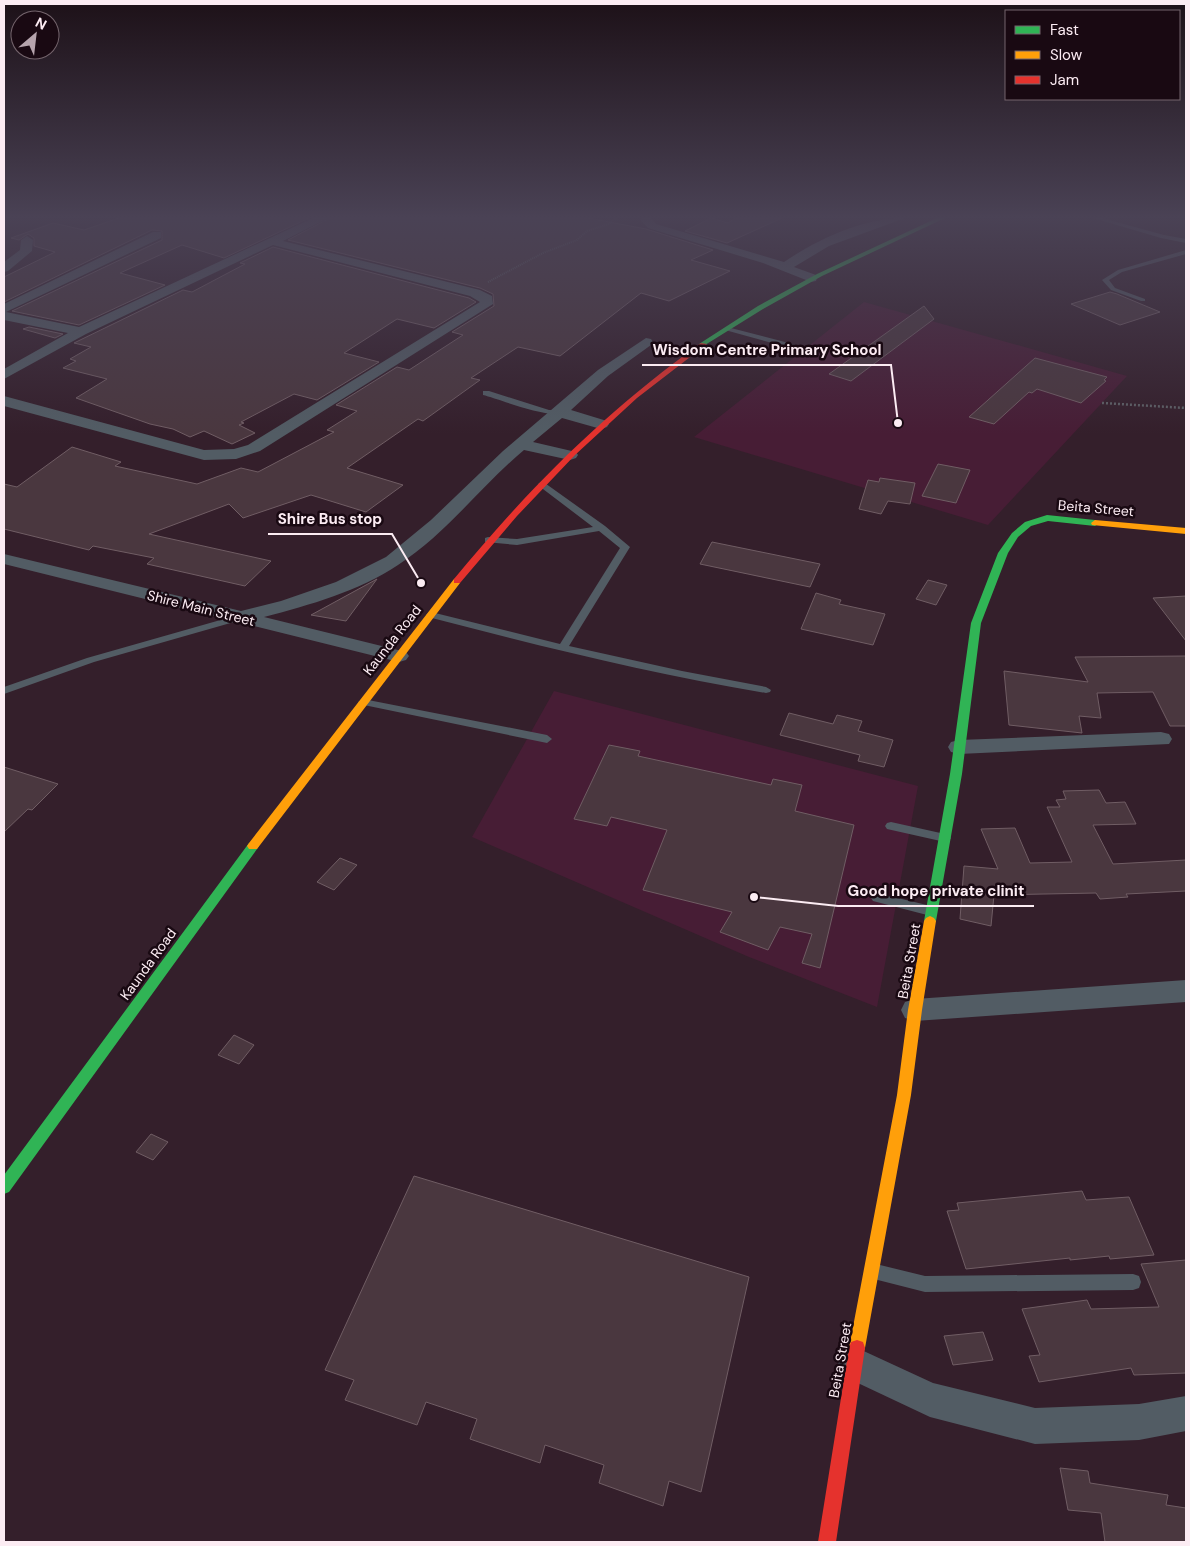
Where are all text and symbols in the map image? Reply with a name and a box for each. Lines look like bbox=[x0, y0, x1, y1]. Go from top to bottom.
north arrow bbox=[10, 10, 60, 60]
legend bbox=[1005, 10, 1180, 100]
text: N bbox=[32, 13, 50, 34]
text: Fast bbox=[1050, 20, 1079, 40]
text: Slow bbox=[1050, 45, 1083, 65]
text: Jam bbox=[1050, 70, 1079, 90]
callout: Wisdom Centre Primary School bbox=[642, 335, 891, 365]
text: Wisdom Centre Primary School bbox=[652, 340, 882, 360]
street label: Beita Street bbox=[1057, 496, 1135, 520]
callout: Shire Bus stop bbox=[268, 504, 392, 534]
text: Shire Bus stop bbox=[278, 509, 382, 529]
street label: Shire Main Street bbox=[145, 586, 257, 630]
street label: Kaunda Road bbox=[359, 601, 425, 679]
callout: Good hope private clinit bbox=[838, 876, 1034, 906]
text: Good hope private clinit bbox=[848, 881, 1024, 901]
street label: Beita Street bbox=[894, 922, 924, 1000]
street label: Kaunda Road bbox=[116, 925, 180, 1003]
street label: Beita Street bbox=[825, 1321, 855, 1399]

